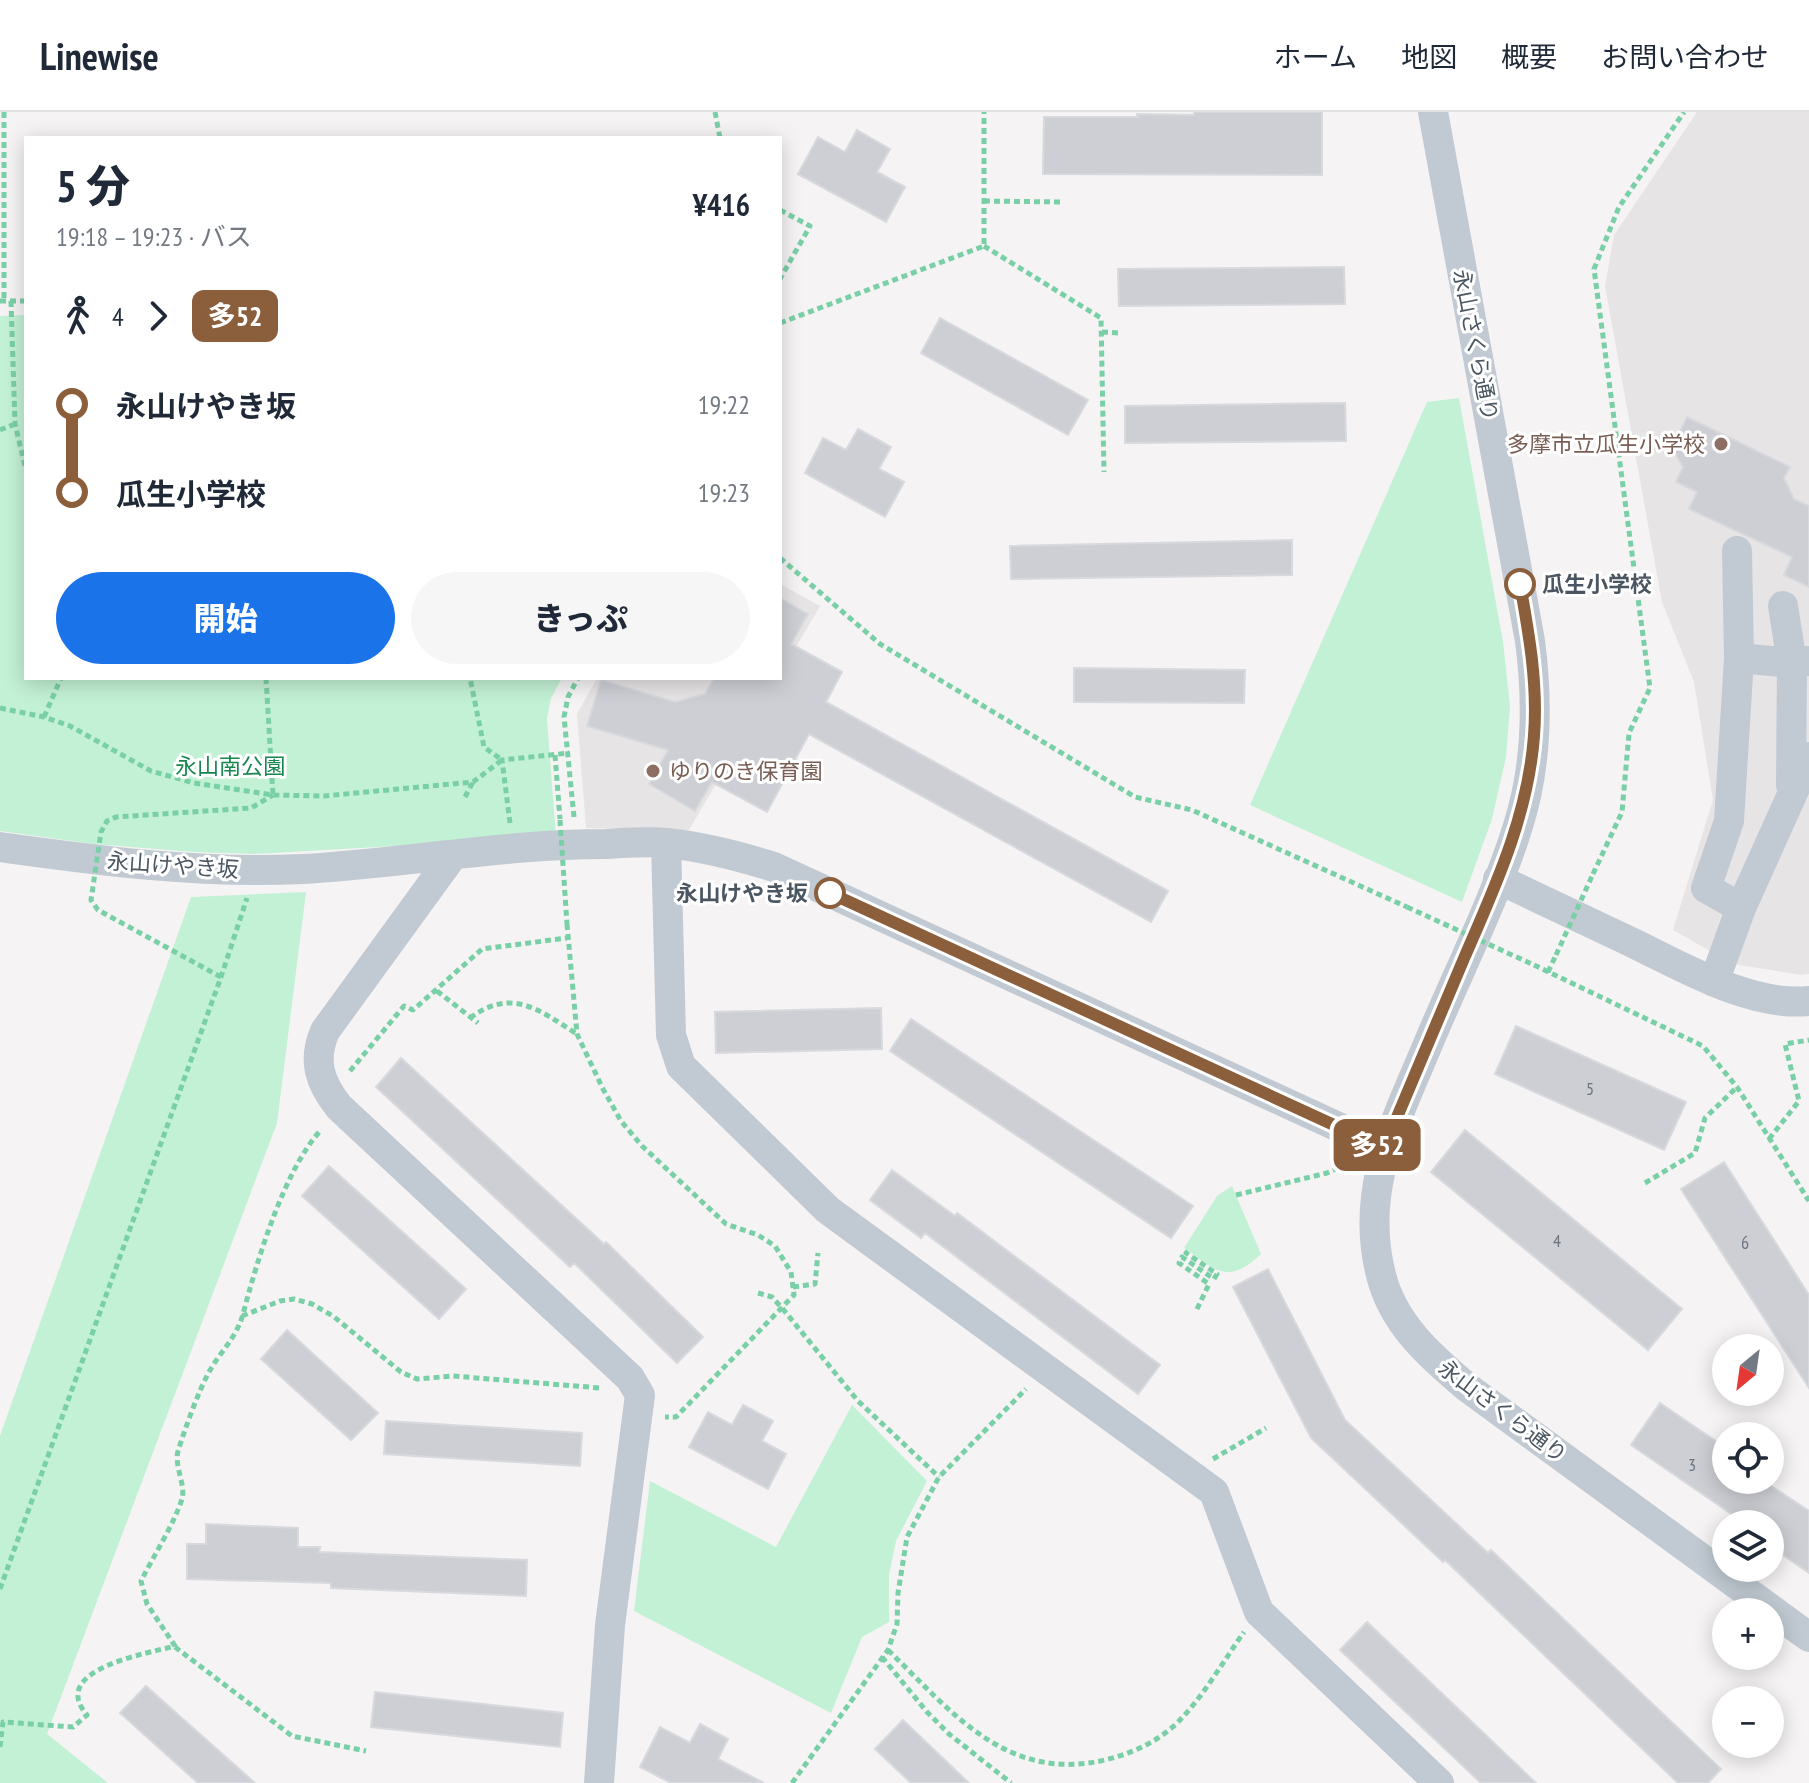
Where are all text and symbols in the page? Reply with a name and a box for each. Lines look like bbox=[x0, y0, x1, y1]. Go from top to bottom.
text: Linewise bbox=[40, 31, 159, 80]
text: ホーム bbox=[1274, 38, 1357, 75]
text: 地図 bbox=[1401, 38, 1457, 75]
text: 概要 bbox=[1501, 38, 1557, 75]
text: お問い合わせ bbox=[1601, 38, 1769, 75]
text: 5 分 bbox=[56, 157, 130, 214]
text: ¥416 bbox=[693, 185, 750, 224]
text: 19:18 – 19:23 · バス bbox=[56, 220, 252, 253]
street label: 永山さくら通り bbox=[1448, 267, 1504, 423]
icon: walk bbox=[56, 294, 100, 338]
icon: forward bbox=[136, 294, 180, 338]
text: 多52 bbox=[208, 297, 262, 334]
text: 4 bbox=[112, 300, 124, 333]
text: 永山けやき坂 bbox=[116, 386, 296, 425]
text: 19:22 bbox=[698, 388, 750, 421]
place label: 多摩市立瓜生小学校 bbox=[1507, 430, 1705, 458]
marker: 多摩市立瓜生小学校 bbox=[1712, 435, 1730, 453]
text: 瓜生小学校 bbox=[116, 474, 266, 513]
text: 19:23 bbox=[698, 476, 750, 509]
marker: 瓜生小学校 bbox=[1505, 569, 1535, 599]
place label: 瓜生小学校 bbox=[1542, 570, 1652, 598]
button: 開始 bbox=[56, 572, 395, 664]
button: きっぷ bbox=[411, 572, 750, 664]
park label: 永山南公園 bbox=[175, 752, 285, 780]
place label: ゆりのき保育園 bbox=[669, 757, 822, 785]
marker: ゆりのき保育園 bbox=[644, 762, 662, 780]
street label: 永山けやき坂 bbox=[106, 846, 240, 884]
marker: 永山けやき坂 bbox=[815, 878, 845, 908]
place label: 永山けやき坂 bbox=[676, 879, 808, 907]
house number: 5 bbox=[1586, 1077, 1594, 1100]
line badge: 多52 bbox=[1331, 1119, 1423, 1171]
text: 多52 bbox=[1350, 1126, 1404, 1163]
house number: 4 bbox=[1553, 1229, 1561, 1252]
house number: 6 bbox=[1741, 1231, 1749, 1254]
north arrow bbox=[1712, 1334, 1784, 1406]
map controls bbox=[1712, 1334, 1784, 1758]
street label: 永山さくら通り bbox=[1433, 1353, 1573, 1469]
button: locate bbox=[1712, 1422, 1784, 1494]
house number: 3 bbox=[1688, 1453, 1696, 1476]
button: layers bbox=[1712, 1510, 1784, 1582]
button: + bbox=[1712, 1598, 1784, 1670]
button: − bbox=[1712, 1686, 1784, 1758]

